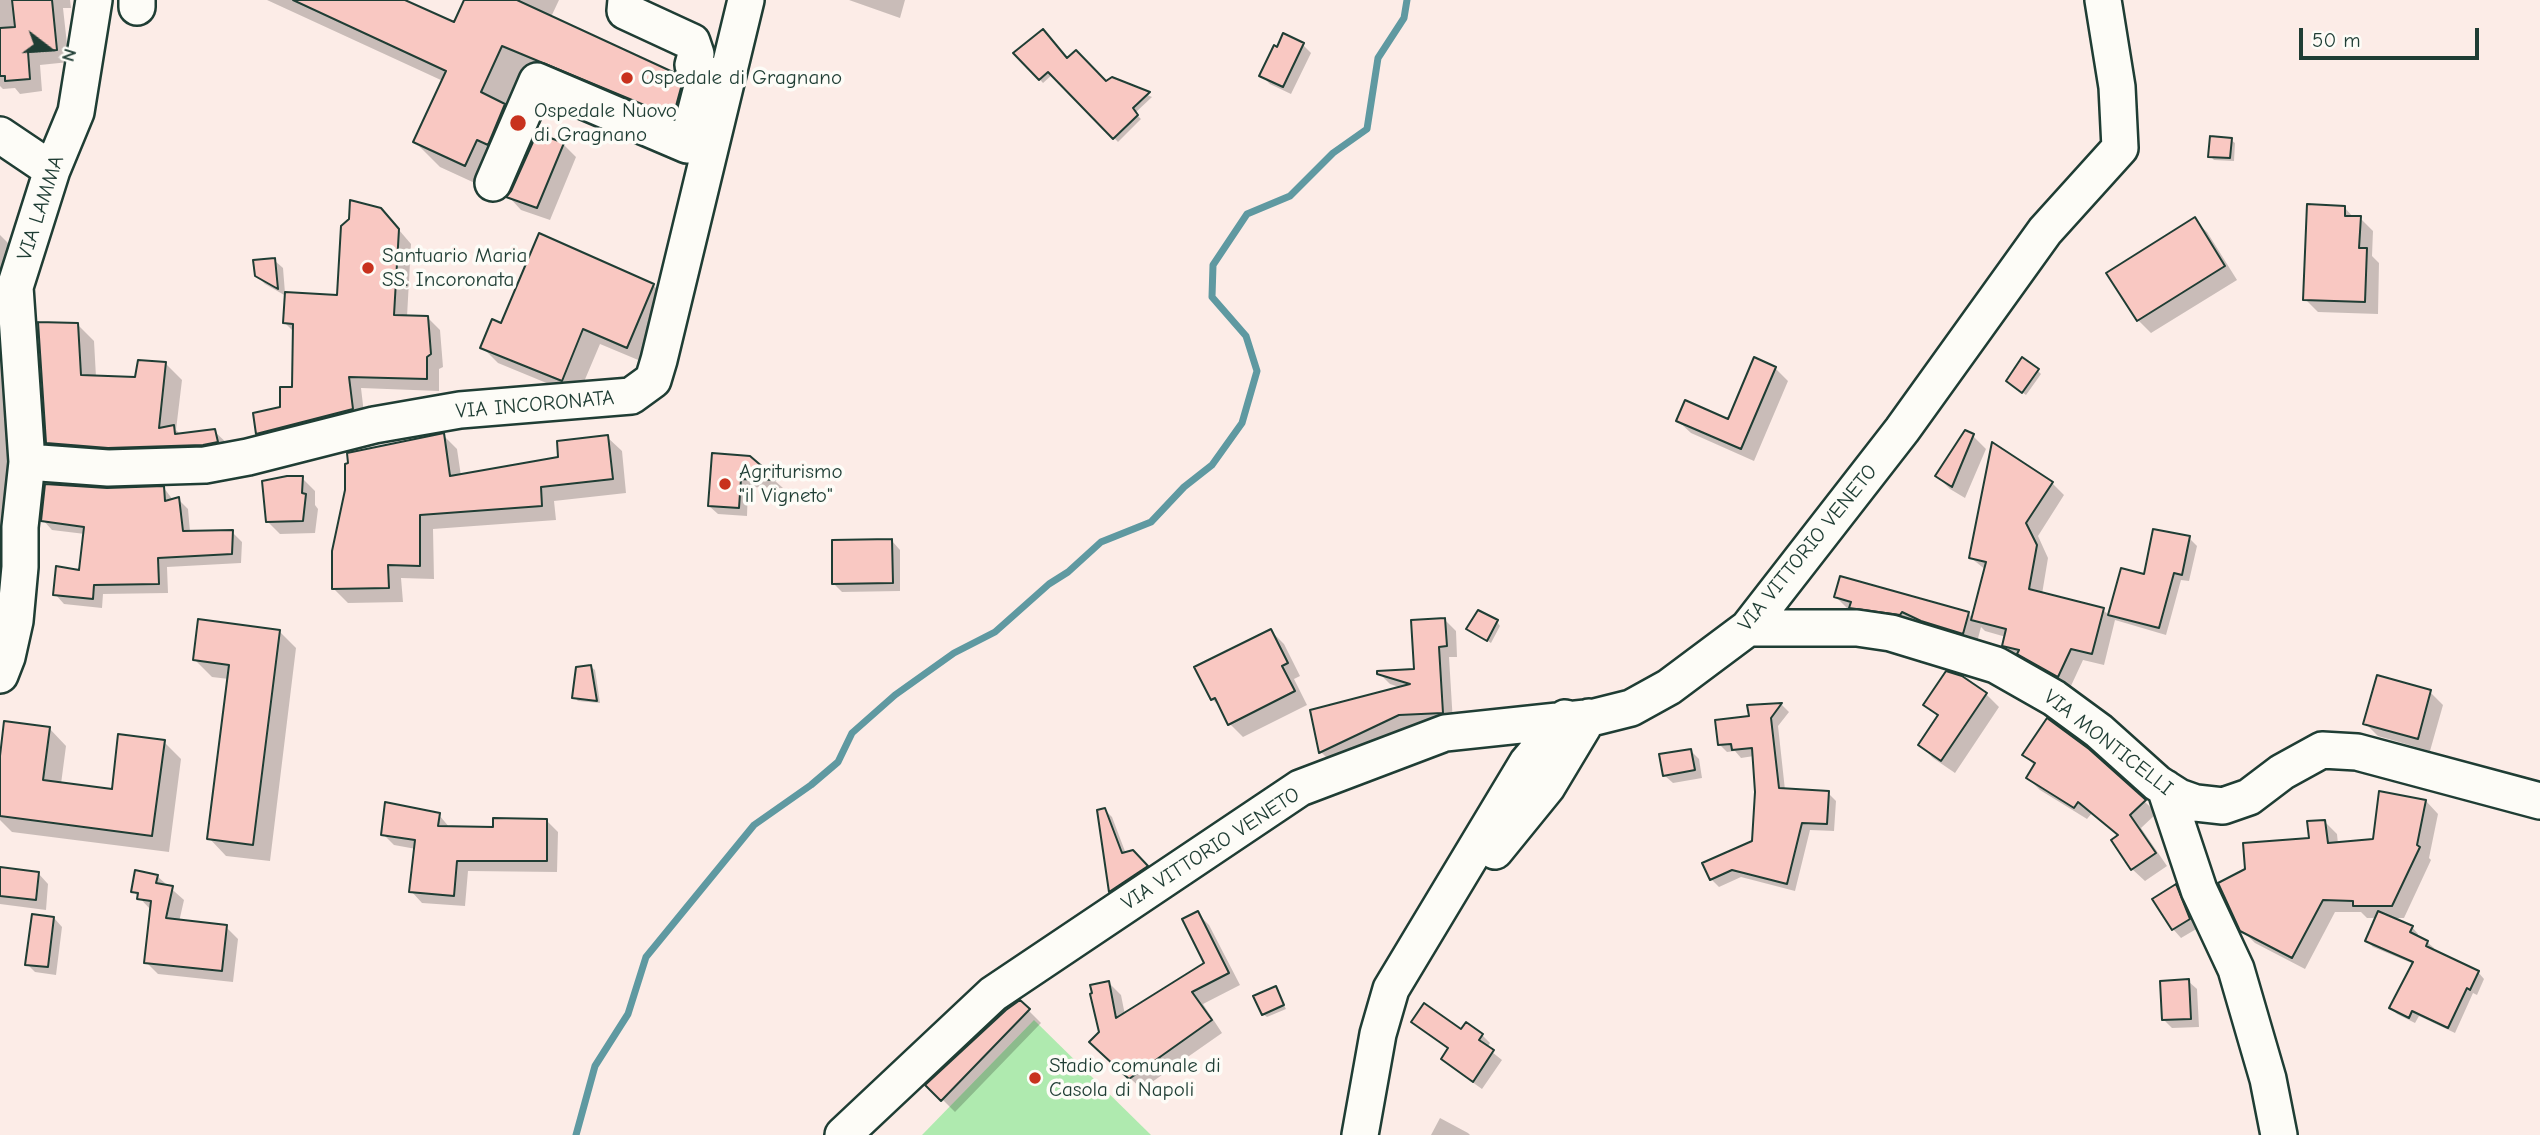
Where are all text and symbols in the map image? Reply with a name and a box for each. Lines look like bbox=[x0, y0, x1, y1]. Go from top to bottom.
north arrow bbox=[14, 14, 84, 84]
scale bar bbox=[2302, 14, 2482, 58]
text: 50 m bbox=[2312, 28, 2361, 52]
text: N bbox=[57, 46, 81, 64]
place label: Ospedale di Gragnano bbox=[641, 65, 842, 91]
marker: Ospedale di Gragnano bbox=[619, 70, 635, 86]
place label: Ospedale Nuovo di Gragnano bbox=[534, 98, 677, 148]
marker: Ospedale Nuovo di Gragnano bbox=[508, 113, 528, 133]
street label: VIA LAMMA bbox=[12, 152, 70, 264]
place label: Santuario Maria SS. Incoronata bbox=[382, 243, 527, 293]
marker: Santuario Maria SS. Incoronata bbox=[360, 260, 376, 276]
street label: VIA INCORONATA bbox=[455, 386, 615, 424]
place label: Agriturismo "il Vigneto" bbox=[739, 459, 842, 509]
street label: VIA VITTORIO VENETO bbox=[1733, 460, 1883, 636]
marker: Agriturismo "il Vigneto" bbox=[717, 476, 733, 492]
street label: VIA MONTICELLI bbox=[2038, 685, 2178, 801]
street label: VIA VITTORIO VENETO bbox=[1117, 782, 1305, 916]
place label: Stadio comunale di Casola di Napoli bbox=[1049, 1053, 1221, 1103]
marker: Stadio comunale di Casola di Napoli bbox=[1027, 1070, 1043, 1086]

